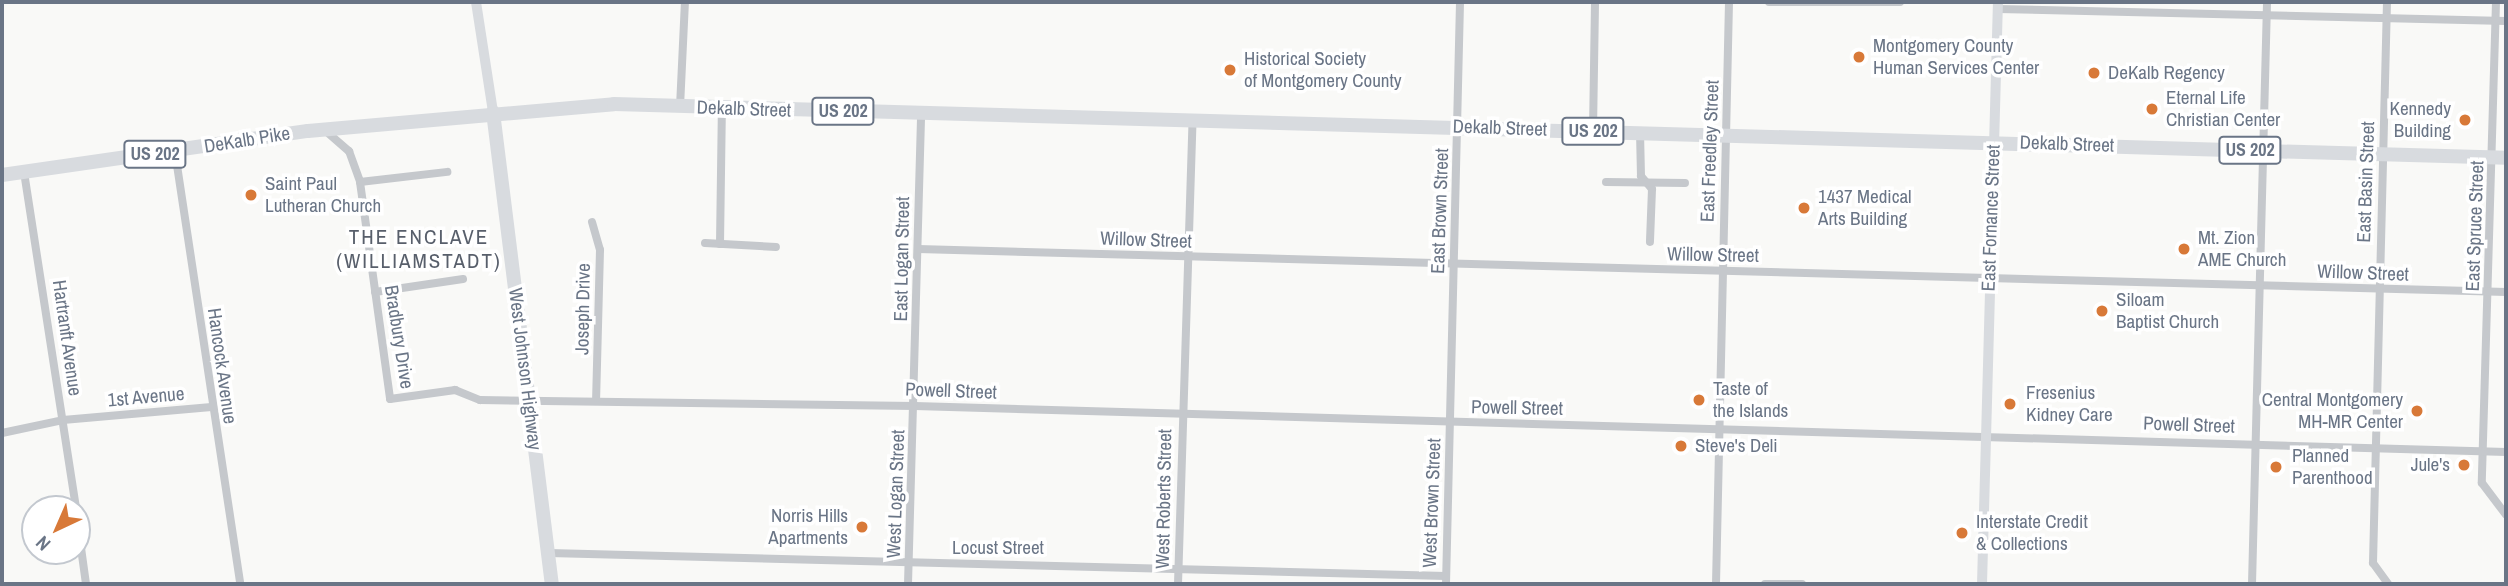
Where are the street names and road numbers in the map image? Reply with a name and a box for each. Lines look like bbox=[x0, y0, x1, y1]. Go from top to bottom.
street label: East Freedley Street bbox=[1696, 80, 1724, 222]
street label: Dekalb Street bbox=[696, 96, 792, 122]
road number: US 202 bbox=[810, 96, 876, 126]
street label: Dekalb Street bbox=[1452, 115, 1548, 141]
road number: US 202 bbox=[1560, 116, 1626, 146]
street label: East Basin Street bbox=[2352, 121, 2380, 243]
street label: DeKalb Pike bbox=[202, 122, 292, 158]
street label: Dekalb Street bbox=[2019, 131, 2115, 157]
road number: US 202 bbox=[2217, 135, 2283, 164]
road number: US 202 bbox=[122, 140, 188, 168]
street label: East Fornance Street bbox=[1977, 144, 2005, 292]
street label: East Brown Street bbox=[1426, 148, 1454, 274]
street label: East Spruce Street bbox=[2461, 160, 2489, 292]
street label: East Logan Street bbox=[890, 196, 914, 322]
street label: Willow Street bbox=[1100, 227, 1192, 253]
street label: Willow Street bbox=[1667, 243, 1759, 267]
street label: Willow Street bbox=[2317, 260, 2409, 286]
street label: Joseph Drive bbox=[571, 263, 595, 355]
street label: Hartranft Avenue bbox=[48, 278, 86, 398]
street label: Bradbury Drive bbox=[380, 283, 418, 391]
street label: West Johnson Highway bbox=[504, 287, 546, 451]
street label: Hancock Avenue bbox=[203, 306, 241, 426]
street label: Powell Street bbox=[905, 378, 997, 404]
street label: 1st Avenue bbox=[106, 382, 186, 412]
street label: Powell Street bbox=[1471, 396, 1563, 420]
street label: Powell Street bbox=[2143, 412, 2235, 438]
street label: West Logan Street bbox=[882, 429, 910, 559]
street label: West Roberts Street bbox=[1151, 429, 1177, 569]
street label: West Brown Street bbox=[1418, 438, 1446, 568]
street label: Locust Street bbox=[952, 537, 1044, 559]

